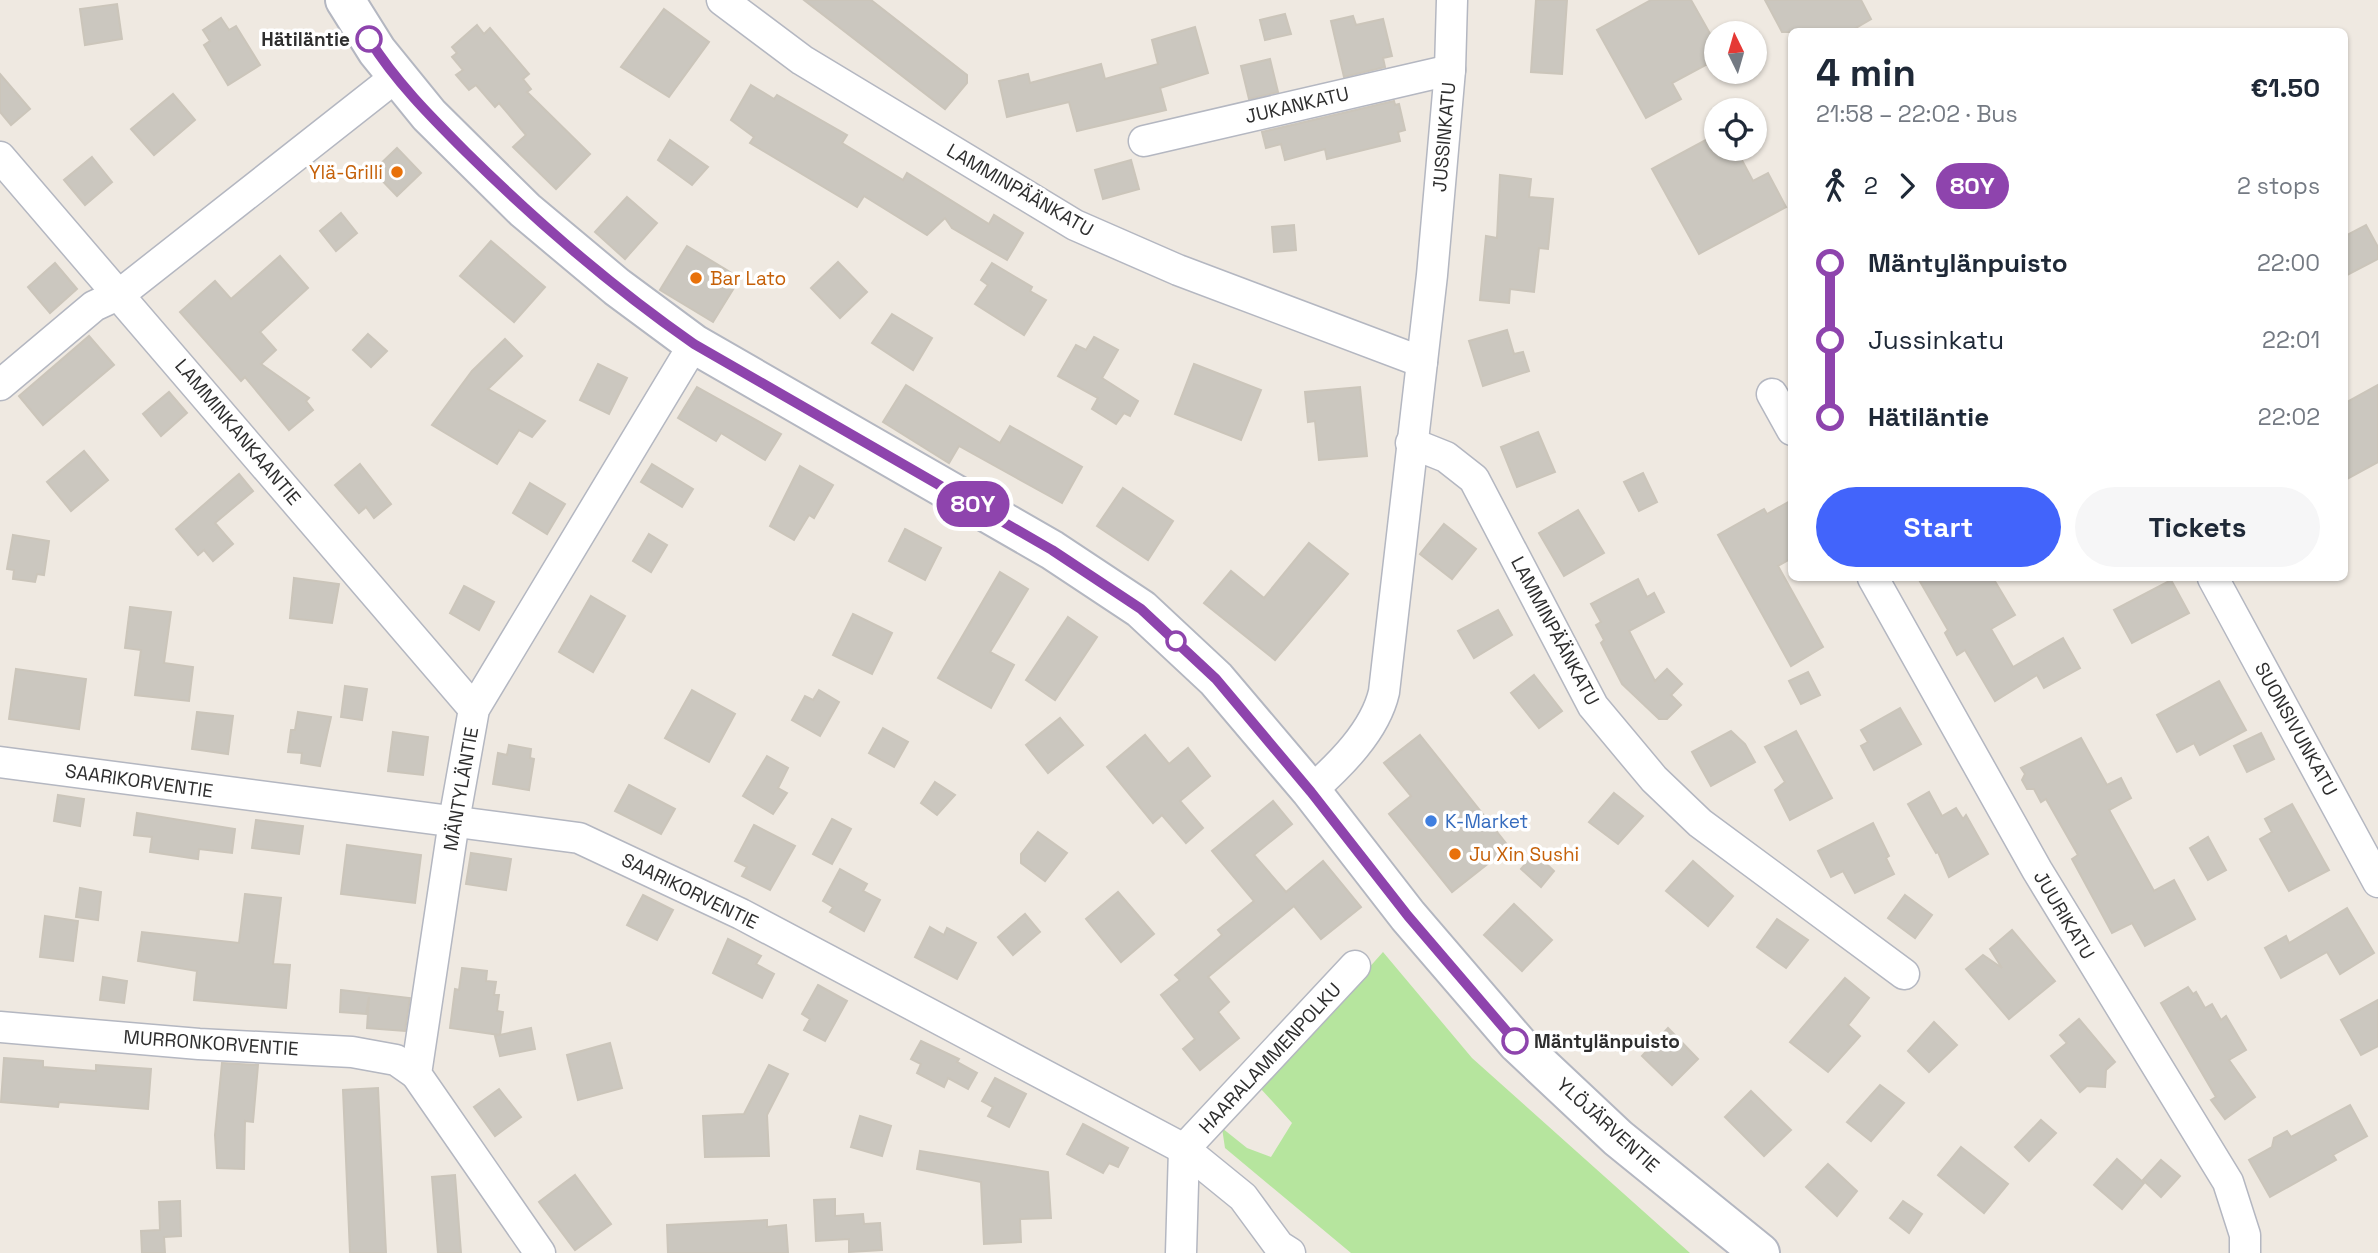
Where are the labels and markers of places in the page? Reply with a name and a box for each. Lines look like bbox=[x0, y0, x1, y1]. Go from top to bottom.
marker: Hätiläntie bbox=[356, 26, 382, 52]
place label: Hätiläntie bbox=[261, 27, 350, 52]
place label: Ylä-Grilli bbox=[309, 160, 383, 185]
marker: Ylä-Grilli bbox=[389, 164, 405, 180]
place label: Bar Lato bbox=[710, 266, 786, 291]
marker: Bar Lato bbox=[688, 270, 704, 286]
unlabelled marker bbox=[1166, 631, 1186, 651]
place label: K-Market bbox=[1445, 809, 1528, 834]
marker: K-Market bbox=[1423, 813, 1439, 829]
place label: Ju Xin Sushi bbox=[1469, 842, 1579, 867]
marker: Ju Xin Sushi bbox=[1447, 846, 1463, 862]
marker: Mäntylänpuisto bbox=[1502, 1028, 1528, 1054]
place label: Mäntylänpuisto bbox=[1534, 1029, 1680, 1054]

